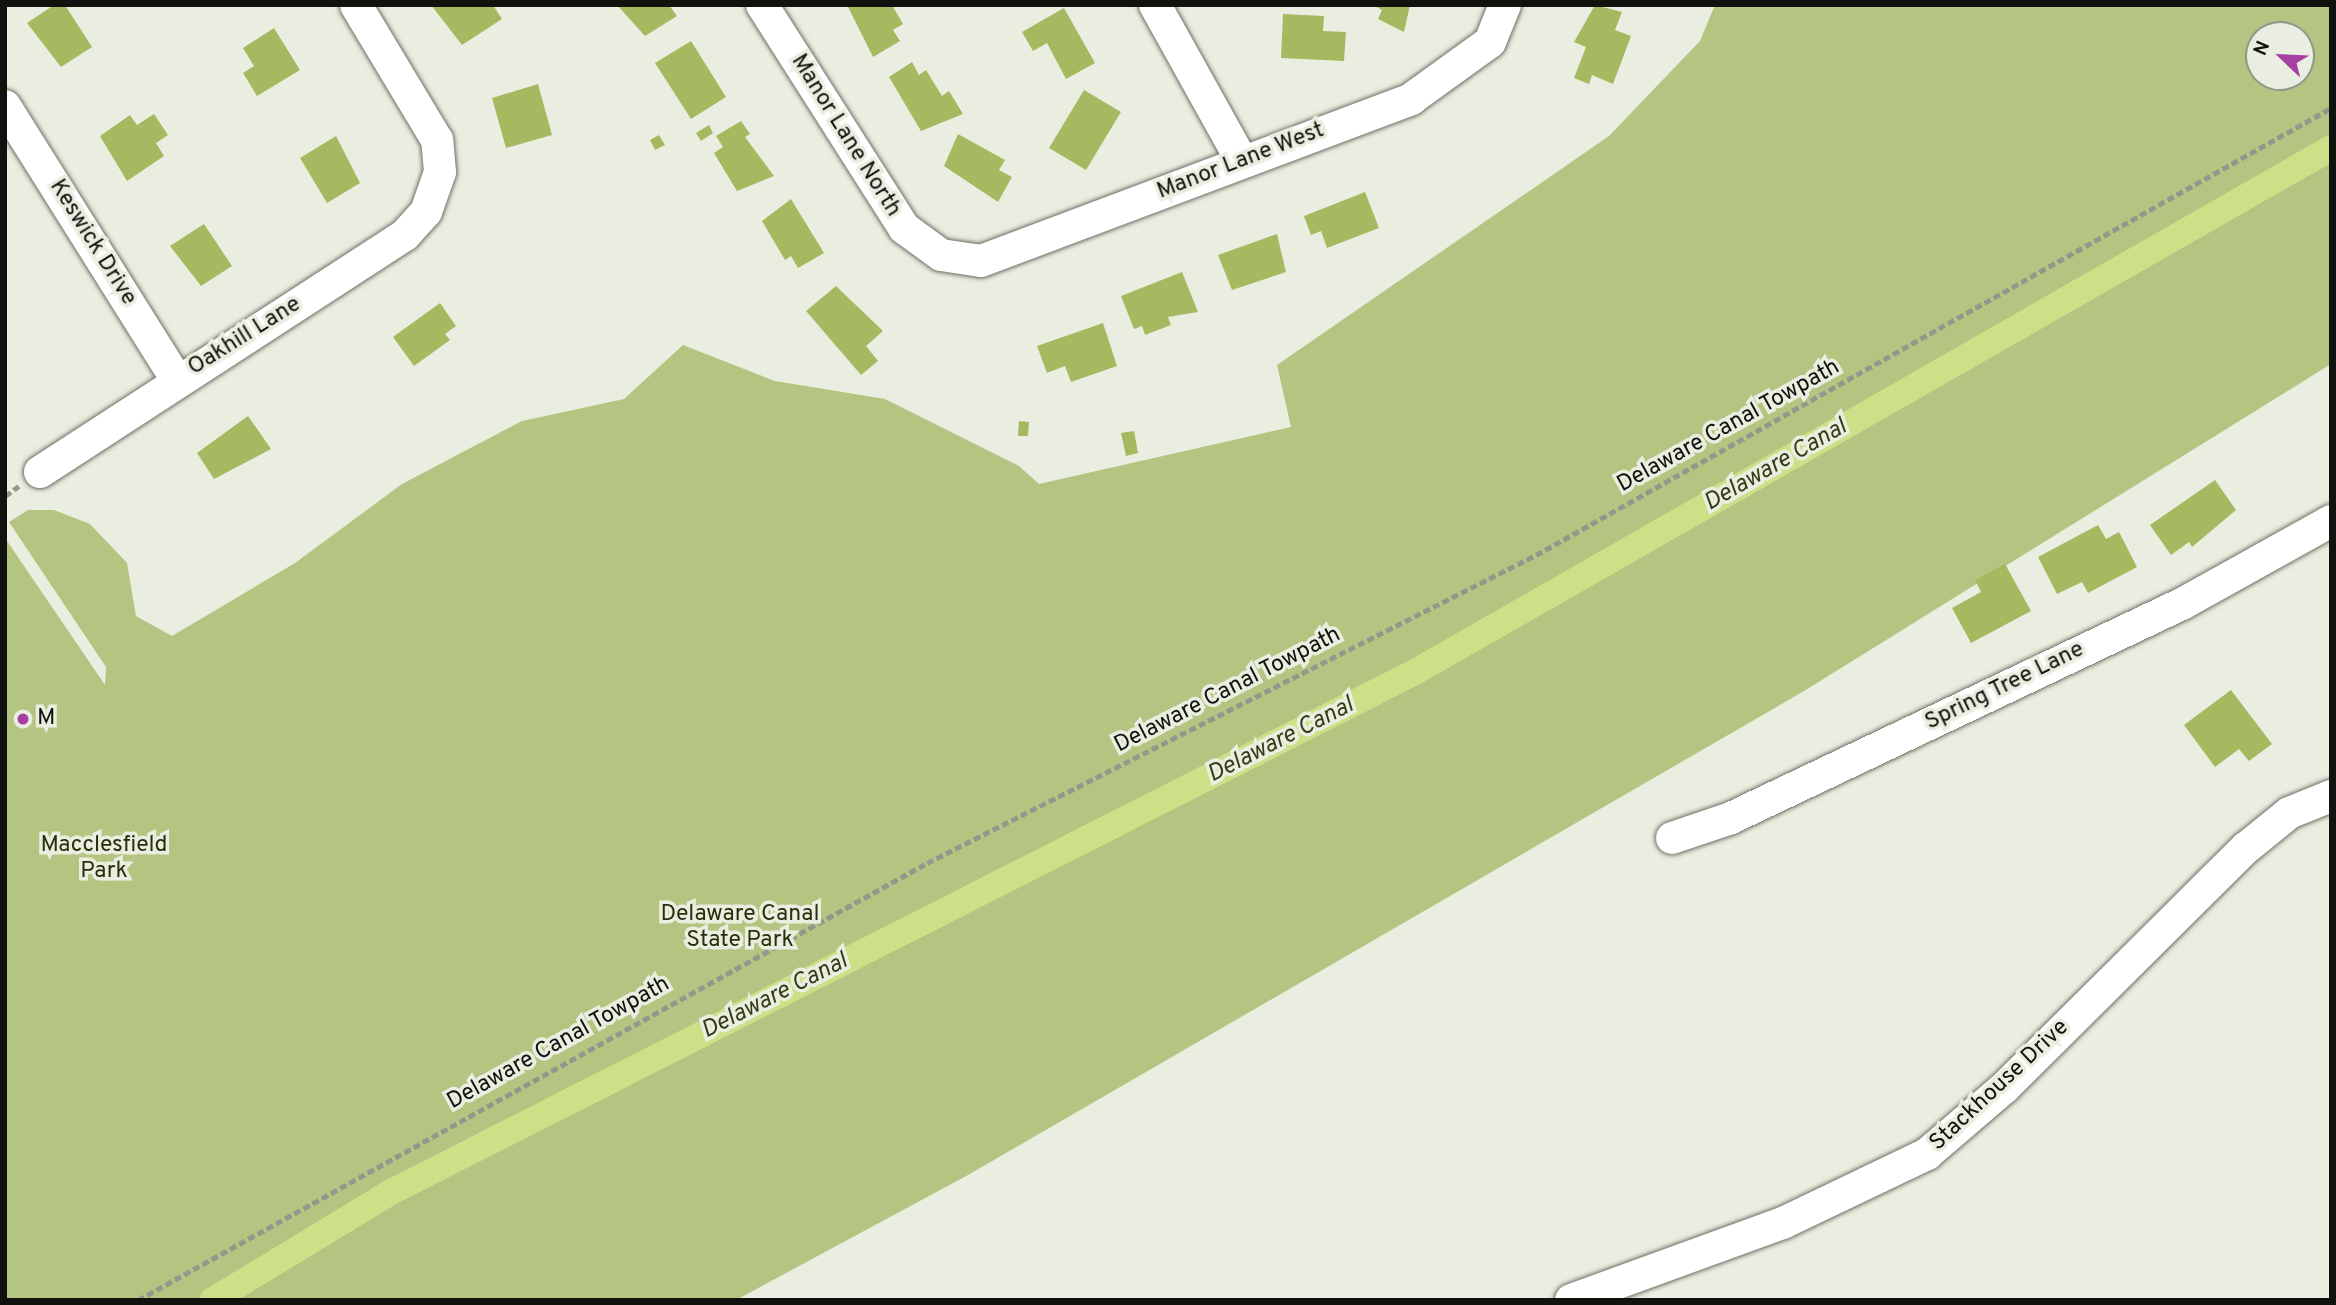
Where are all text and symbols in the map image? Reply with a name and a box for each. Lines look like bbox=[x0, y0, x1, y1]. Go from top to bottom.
north arrow bbox=[2245, 21, 2315, 91]
text: N bbox=[2249, 38, 2276, 60]
street label: Manor Lane North bbox=[784, 50, 906, 222]
street label: Manor Lane West bbox=[1153, 117, 1329, 207]
street label: Keswick Drive bbox=[42, 175, 142, 311]
street label: Oakhill Lane bbox=[183, 291, 307, 383]
street label: Delaware Canal Towpath bbox=[1613, 354, 1845, 500]
water label: Delaware Canal bbox=[1699, 414, 1853, 518]
street label: Delaware Canal Towpath bbox=[1110, 622, 1346, 760]
street label: Spring Tree Lane bbox=[1921, 636, 2089, 738]
water label: Delaware Canal bbox=[1203, 692, 1359, 790]
place label: M bbox=[37, 705, 55, 733]
marker: M bbox=[15, 711, 31, 727]
park label: Macclesfield Park bbox=[40, 832, 168, 886]
park label: Delaware Canal State Park bbox=[661, 901, 819, 955]
water label: Delaware Canal bbox=[697, 948, 853, 1046]
street label: Delaware Canal Towpath bbox=[443, 971, 675, 1117]
street label: Stackhouse Drive bbox=[1925, 1015, 2075, 1157]

